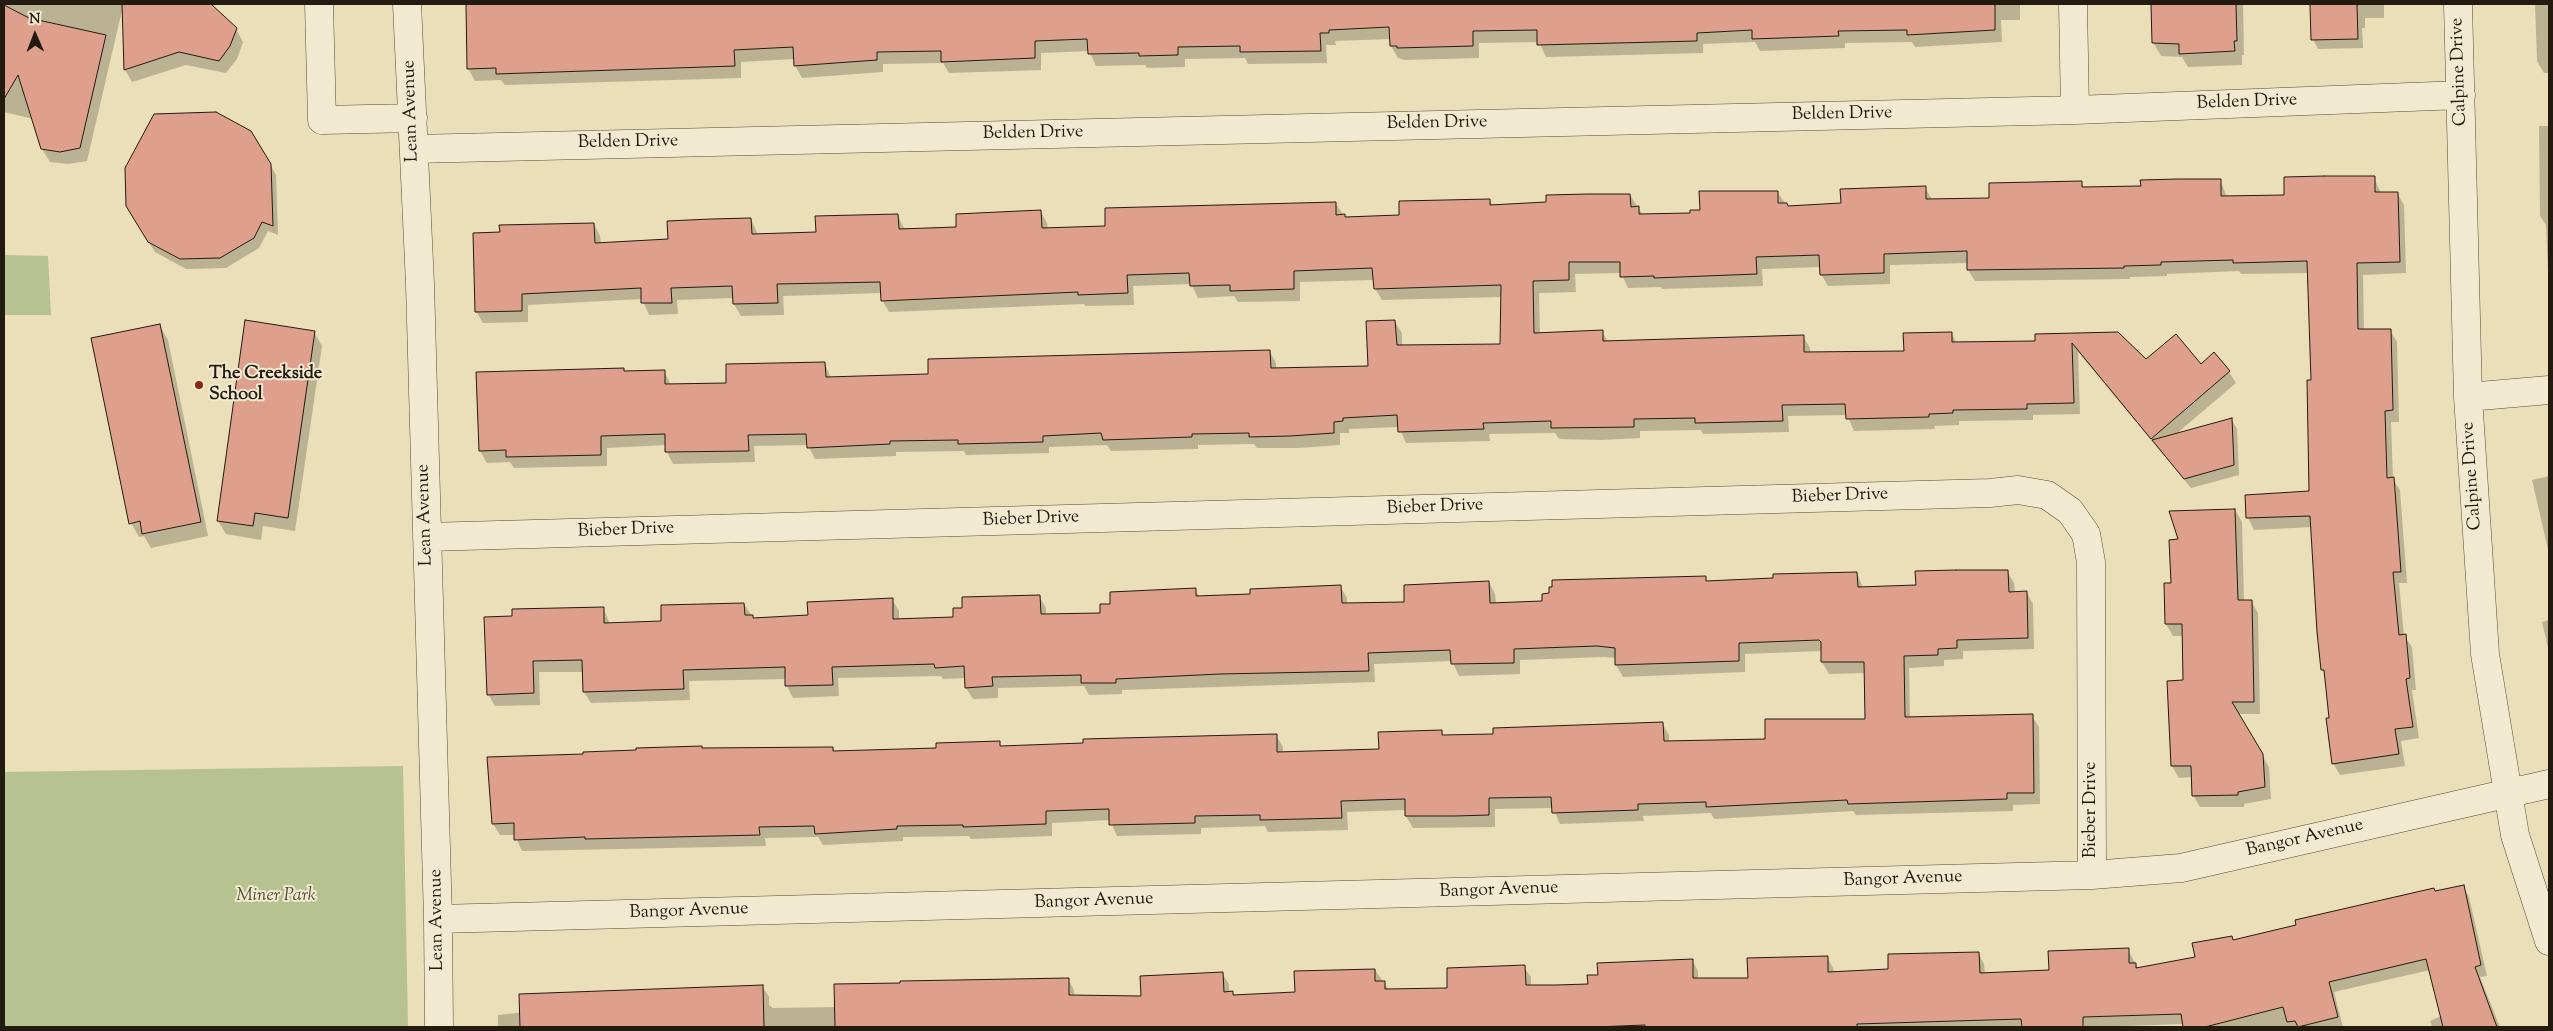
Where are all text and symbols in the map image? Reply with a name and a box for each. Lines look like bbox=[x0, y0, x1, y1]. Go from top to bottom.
north arrow bbox=[10, 10, 60, 60]
text: N bbox=[29, 10, 41, 30]
street label: Calpine Drive bbox=[2447, 17, 2473, 127]
street label: Lean Avenue bbox=[399, 60, 425, 162]
street label: Belden Drive bbox=[2196, 90, 2298, 116]
street label: Belden Drive bbox=[1792, 103, 1892, 127]
street label: Belden Drive bbox=[1387, 112, 1487, 136]
street label: Belden Drive bbox=[983, 122, 1083, 146]
street label: Belden Drive bbox=[578, 131, 678, 155]
place label: The Creekside School bbox=[209, 364, 322, 406]
marker: The Creekside School bbox=[193, 379, 205, 391]
street label: Calpine Drive bbox=[2458, 421, 2488, 531]
street label: Lean Avenue bbox=[413, 464, 439, 566]
street label: Bieber Drive bbox=[1791, 485, 1889, 509]
street label: Bieber Drive bbox=[1386, 496, 1484, 520]
street label: Bieber Drive bbox=[982, 508, 1080, 532]
street label: Bieber Drive bbox=[577, 519, 675, 543]
street label: Bieber Drive bbox=[2081, 762, 2103, 858]
street label: Bangor Avenue bbox=[2244, 815, 2366, 863]
street label: Bangor Avenue bbox=[1843, 867, 1963, 893]
street label: Lean Avenue bbox=[426, 869, 450, 971]
street label: Bangor Avenue bbox=[1439, 878, 1559, 904]
park label: Miner Park bbox=[236, 886, 316, 908]
street label: Bangor Avenue bbox=[1034, 889, 1154, 915]
street label: Bangor Avenue bbox=[629, 899, 749, 925]

